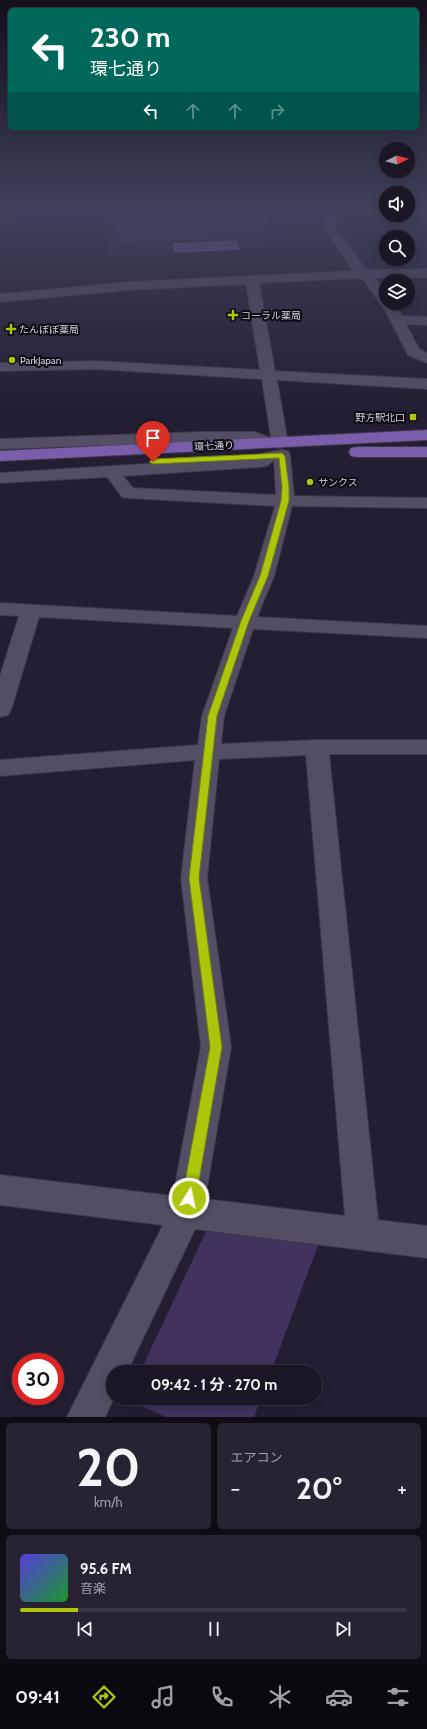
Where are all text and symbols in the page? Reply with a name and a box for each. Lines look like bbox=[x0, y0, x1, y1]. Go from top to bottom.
text: 230 m bbox=[90, 20, 170, 54]
icon: left bbox=[24, 24, 76, 76]
text: 環七通り bbox=[90, 58, 162, 80]
icon: left bbox=[140, 100, 162, 122]
icon: ahead bbox=[182, 100, 204, 122]
icon: ahead bbox=[224, 100, 246, 122]
icon: right bbox=[266, 100, 288, 122]
north arrow bbox=[379, 142, 415, 178]
map controls bbox=[379, 142, 415, 310]
button: sound bbox=[379, 186, 415, 222]
button: search bbox=[379, 230, 415, 266]
button: layers bbox=[379, 274, 415, 310]
place label: コーラル薬局 bbox=[241, 309, 301, 322]
marker: コーラル薬局 bbox=[228, 310, 238, 320]
place label: たんぽぽ薬局 bbox=[19, 323, 79, 336]
marker: たんぽぽ薬局 bbox=[6, 324, 16, 334]
place label: ParkJapan bbox=[20, 354, 62, 367]
marker: ParkJapan bbox=[7, 355, 17, 365]
place label: 野方駅北口 bbox=[355, 411, 405, 424]
marker: 野方駅北口 bbox=[408, 412, 418, 422]
pin bbox=[136, 421, 170, 462]
icon: arrive bbox=[142, 427, 164, 449]
street label: 環七通り bbox=[194, 438, 234, 454]
place label: サンクス bbox=[318, 476, 358, 489]
marker: サンクス bbox=[305, 477, 315, 487]
position arrow bbox=[168, 1177, 210, 1219]
speed limit sign: 30 bbox=[12, 1353, 64, 1405]
text: 09:42 · 1 分 · 270 m bbox=[151, 1376, 277, 1394]
text: 20 bbox=[76, 1436, 140, 1499]
text: エアコン bbox=[231, 1449, 283, 1465]
text: 20° bbox=[296, 1470, 342, 1507]
text: − bbox=[231, 1475, 240, 1502]
text: + bbox=[397, 1475, 407, 1502]
text: km/h bbox=[94, 1494, 122, 1510]
text: 95.6 FM bbox=[80, 1560, 132, 1578]
text: 音楽 bbox=[80, 1580, 106, 1596]
icon: previous bbox=[74, 1618, 96, 1640]
icon: pause bbox=[203, 1618, 225, 1640]
icon: next bbox=[332, 1618, 354, 1640]
icon: directions bbox=[90, 1683, 118, 1711]
icon: music bbox=[149, 1683, 177, 1711]
icon: phone bbox=[208, 1683, 236, 1711]
icon: climate bbox=[266, 1683, 294, 1711]
icon: car bbox=[325, 1683, 353, 1711]
icon: filters bbox=[384, 1683, 412, 1711]
text: 09:41 bbox=[15, 1686, 60, 1708]

